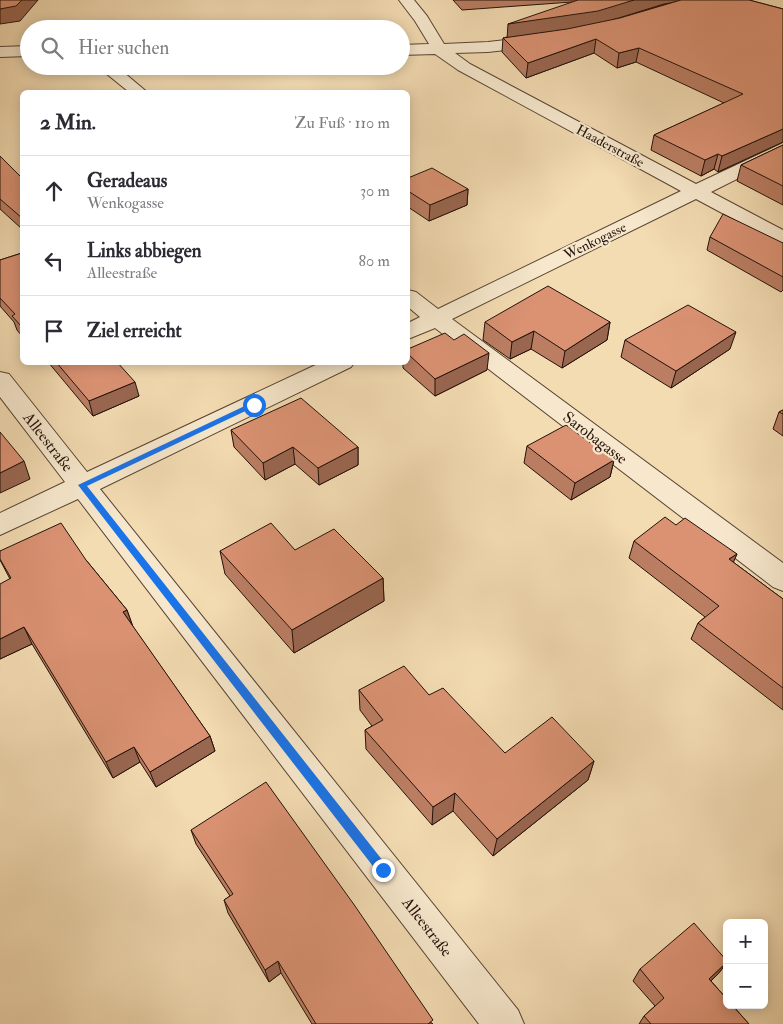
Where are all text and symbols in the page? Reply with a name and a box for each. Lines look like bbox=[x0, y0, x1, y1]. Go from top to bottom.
search box bbox=[20, 20, 410, 75]
icon: search bbox=[38, 34, 66, 62]
text: Hier suchen bbox=[78, 36, 169, 60]
text: 2 Min. bbox=[40, 109, 96, 136]
text: Zu Fuß · 110 m bbox=[295, 113, 390, 133]
street label: Haaderstraße bbox=[573, 121, 647, 171]
text: Geradeaus bbox=[87, 169, 167, 193]
icon: ahead bbox=[40, 177, 68, 205]
text: 30 m bbox=[360, 181, 390, 201]
text: Wenkogasse bbox=[87, 193, 164, 213]
street label: Wenkogasse bbox=[560, 219, 629, 264]
text: Links abbiegen bbox=[87, 239, 201, 263]
icon: left bbox=[40, 247, 68, 275]
text: 80 m bbox=[359, 251, 390, 271]
text: Alleestraße bbox=[87, 263, 157, 283]
icon: arrive bbox=[40, 317, 68, 345]
text: Ziel erreicht bbox=[87, 319, 182, 343]
route start bbox=[243, 394, 266, 417]
street label: Alleestraße bbox=[18, 407, 78, 476]
street label: Sarobagasse bbox=[559, 407, 631, 469]
route end bbox=[372, 859, 395, 882]
street label: Alleestraße bbox=[397, 892, 457, 961]
map controls bbox=[723, 919, 768, 1009]
button: + bbox=[723, 919, 768, 964]
button: − bbox=[723, 964, 768, 1009]

